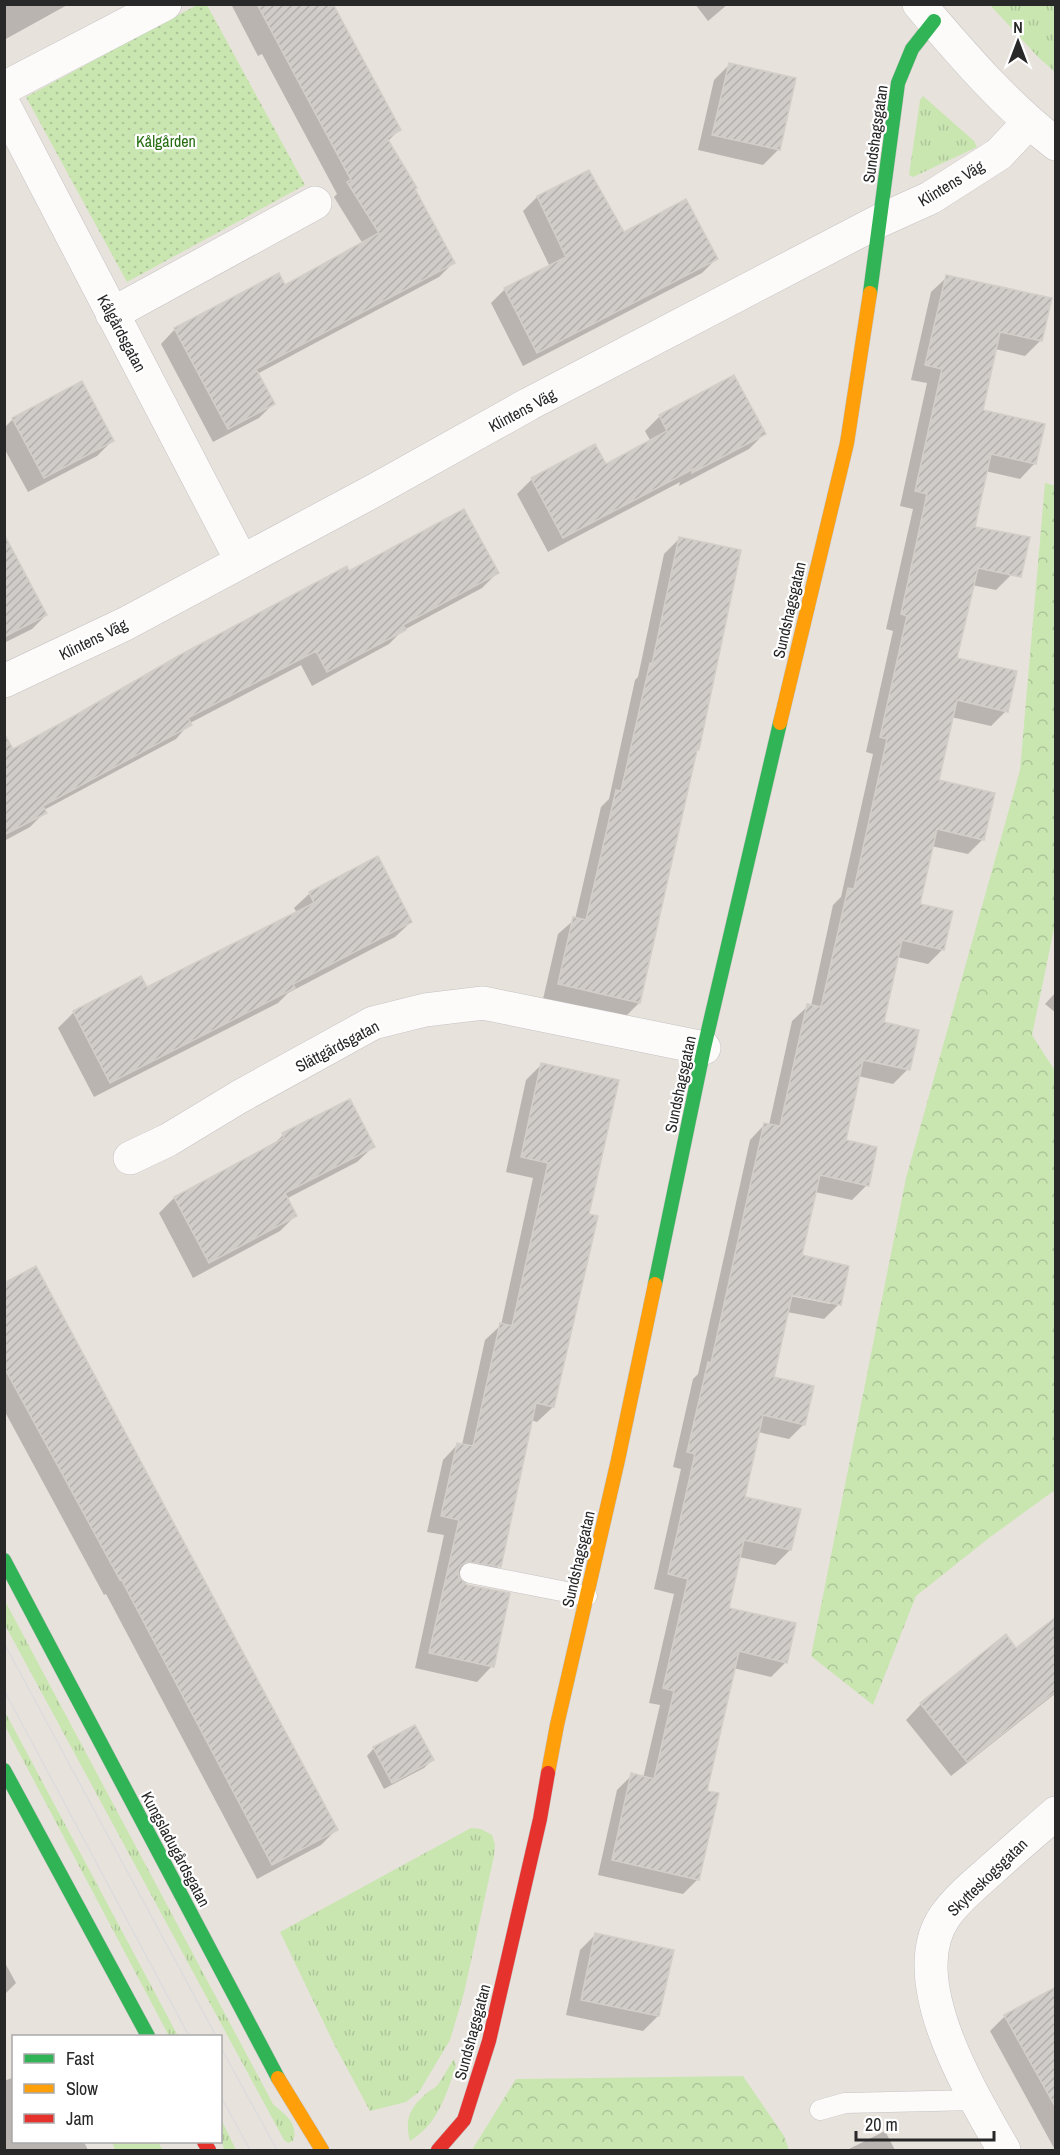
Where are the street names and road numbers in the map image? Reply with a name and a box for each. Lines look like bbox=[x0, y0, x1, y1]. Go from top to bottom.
street label: Sundshagsgatan bbox=[857, 84, 893, 184]
street label: Klintens Väg bbox=[914, 154, 989, 211]
street label: Kålgårdsgatan bbox=[92, 290, 152, 376]
street label: Klintens Väg bbox=[484, 383, 560, 437]
street label: Sundshagsgatan bbox=[767, 560, 811, 660]
street label: Klintens Väg bbox=[55, 613, 131, 665]
street label: Slättgärdsgatan bbox=[291, 1015, 383, 1077]
street label: Sundshagsgatan bbox=[659, 1034, 701, 1134]
street label: Sundshagsgatan bbox=[556, 1509, 600, 1609]
street label: Kungsladugårdsgatan bbox=[136, 1787, 216, 1911]
street label: Skytteskogsgatan bbox=[942, 1833, 1032, 1921]
street label: Sundshagsgatan bbox=[449, 1982, 495, 2082]

